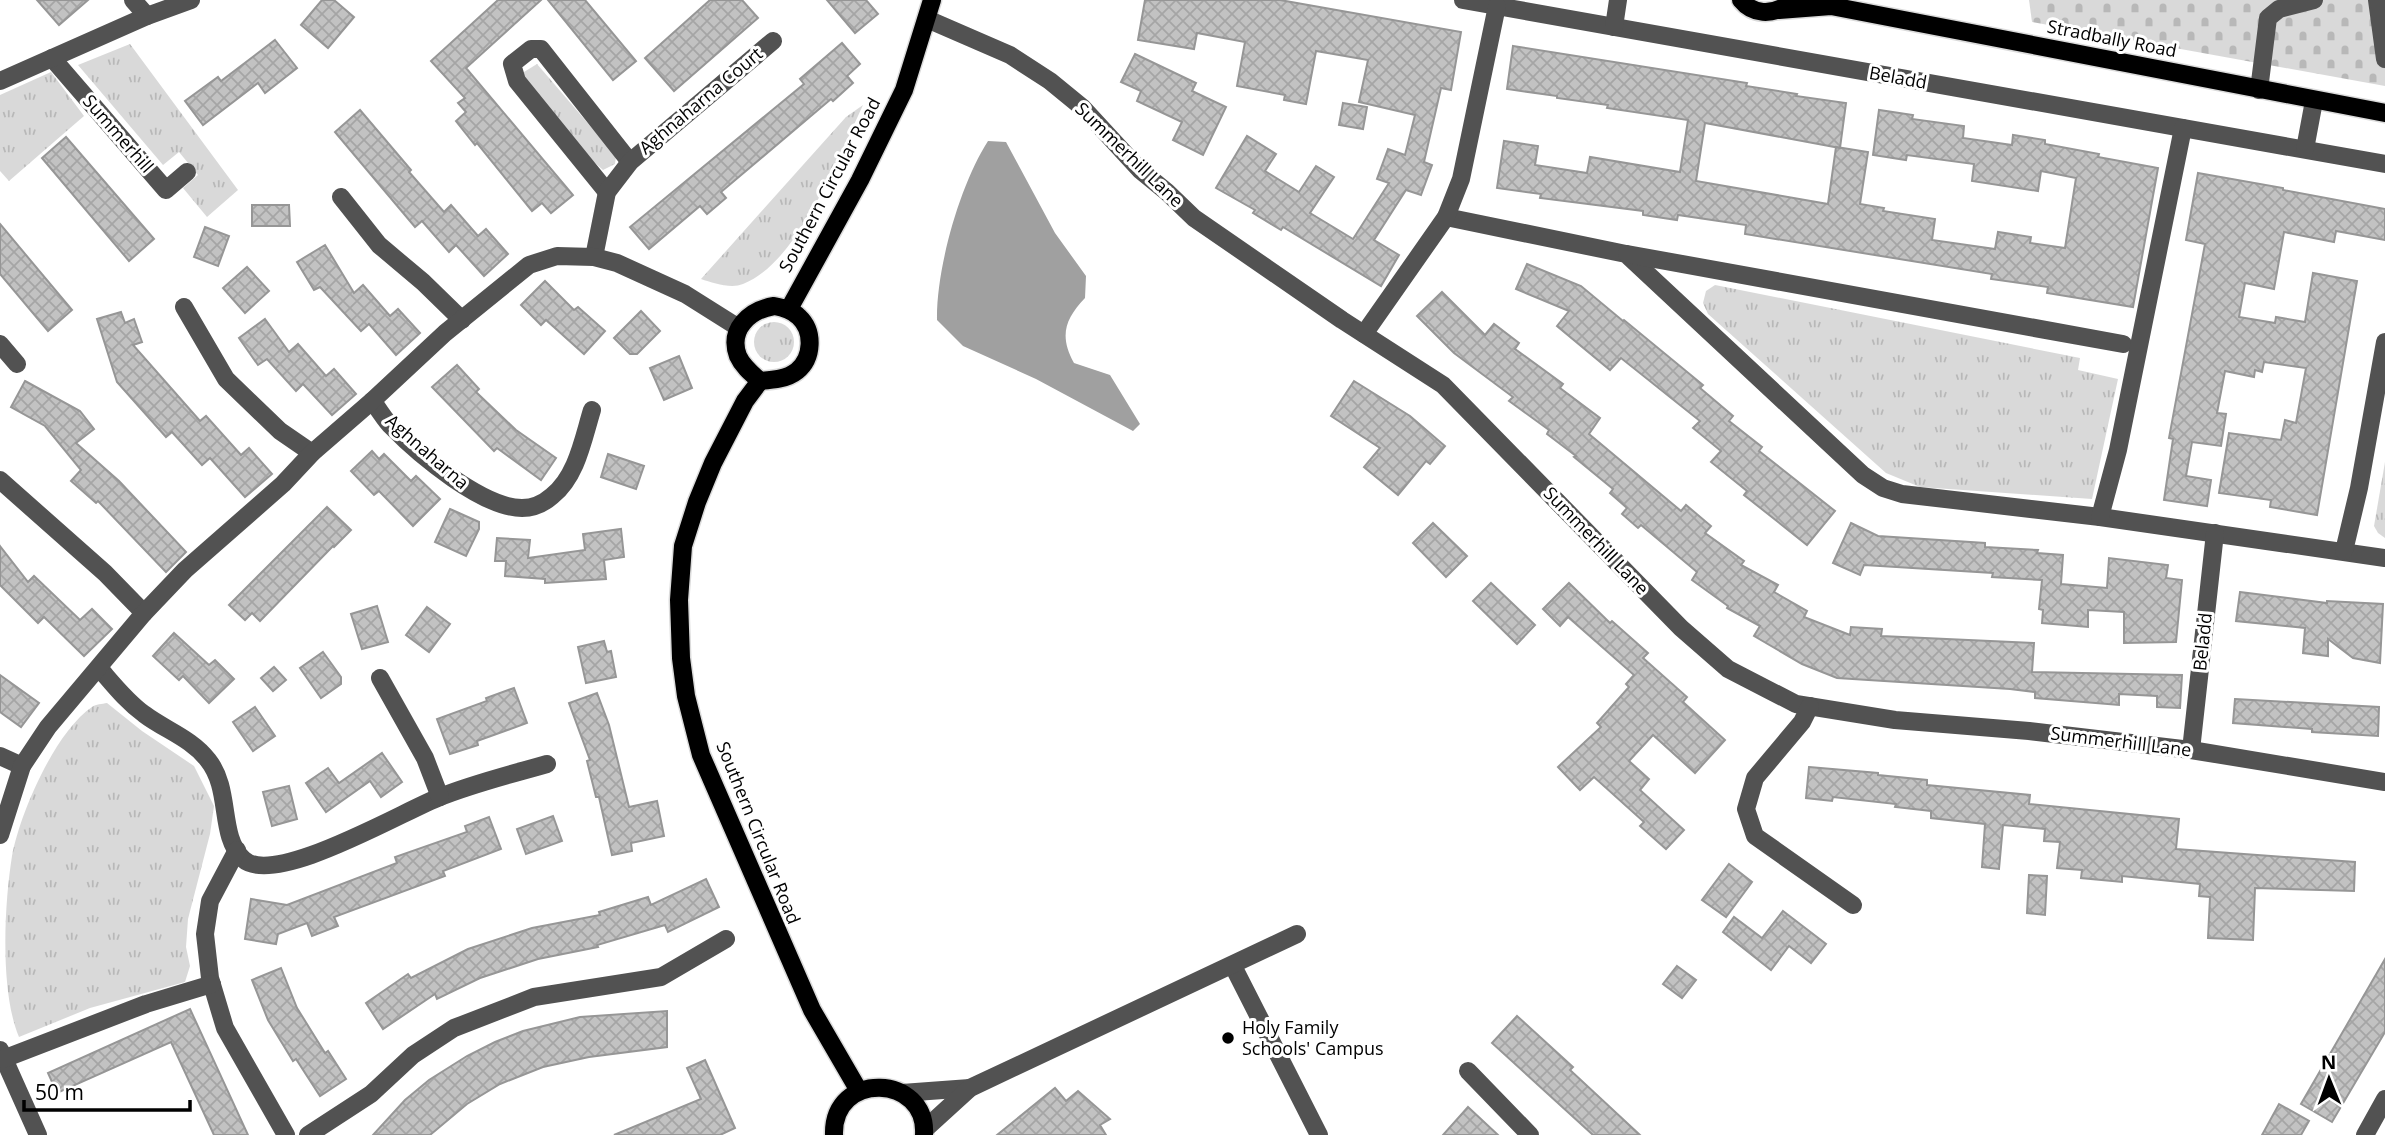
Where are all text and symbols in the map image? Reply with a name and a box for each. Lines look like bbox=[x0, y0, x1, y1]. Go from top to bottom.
street label: Stradbally Road bbox=[2045, 14, 2179, 62]
street label: Aghnaharna Court bbox=[634, 41, 767, 159]
street label: Beladd bbox=[1867, 60, 1929, 94]
street label: Summerhill bbox=[78, 89, 159, 178]
street label: Southern Circular Road bbox=[773, 93, 885, 276]
street label: Summerhill Lane bbox=[1070, 96, 1189, 212]
street label: Aghnaharna bbox=[381, 409, 474, 494]
street label: Summerhill Lane bbox=[1539, 481, 1655, 600]
street label: Beladd bbox=[2187, 612, 2217, 672]
street label: Summerhill Lane bbox=[2049, 720, 2193, 762]
street label: Southern Circular Road bbox=[711, 738, 807, 927]
place label: Holy Family Schools' Campus bbox=[1242, 1015, 1384, 1060]
marker: Holy Family Schools' Campus bbox=[1220, 1030, 1236, 1046]
north arrow bbox=[2294, 1044, 2364, 1114]
text: N bbox=[2321, 1049, 2337, 1075]
scale bar bbox=[24, 1068, 191, 1112]
text: 50 m bbox=[35, 1078, 84, 1106]

